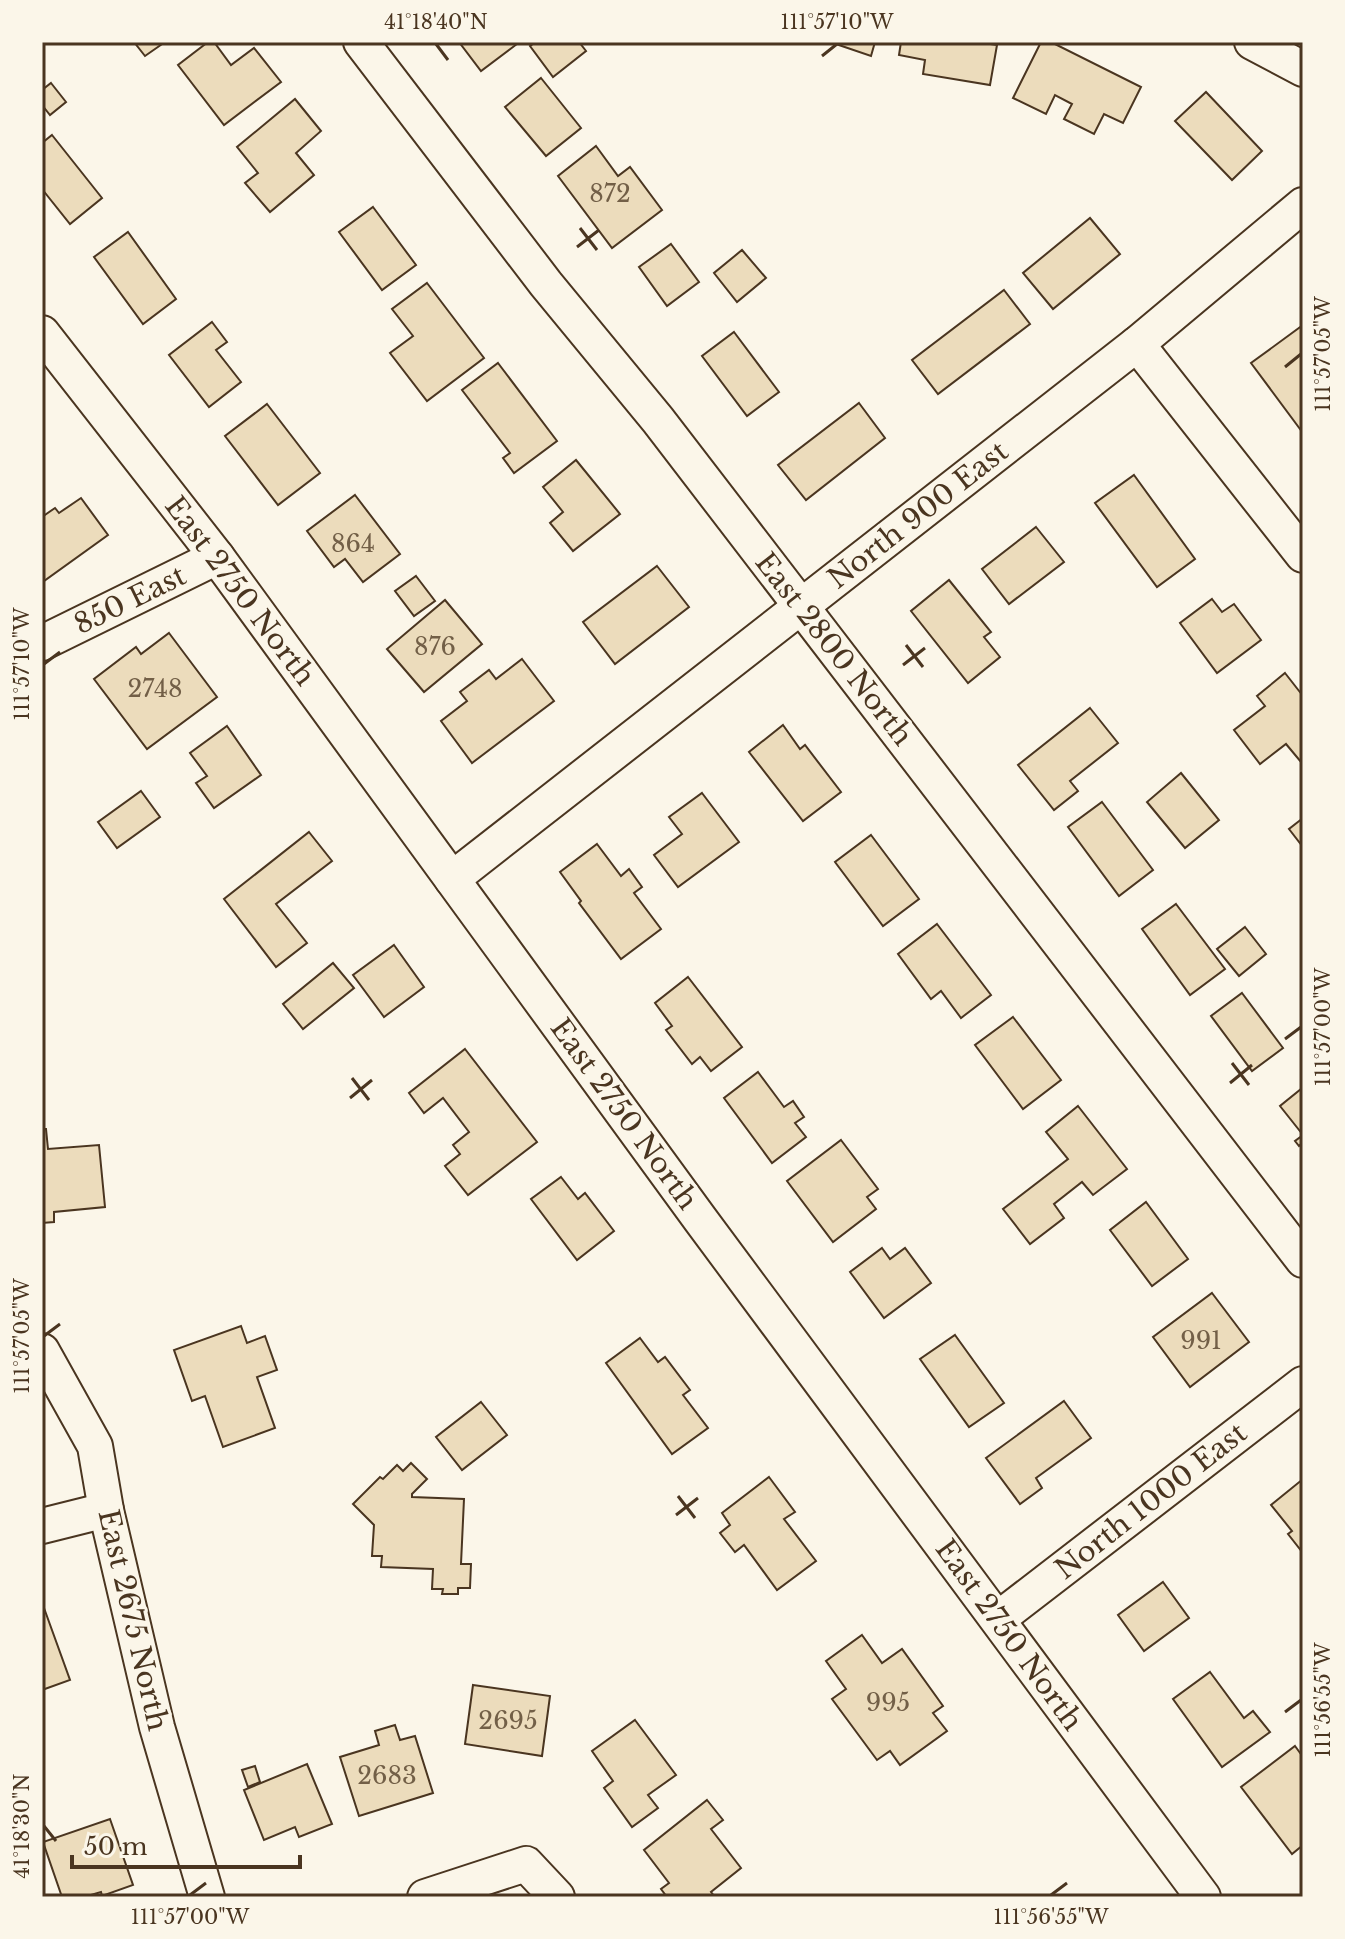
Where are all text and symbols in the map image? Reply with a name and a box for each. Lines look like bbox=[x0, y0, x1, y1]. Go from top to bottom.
text: 41°18'40"N bbox=[384, 10, 488, 34]
text: 111°57'10"W bbox=[780, 10, 894, 34]
house number: 872 bbox=[589, 179, 631, 208]
text: 111°57'05"W bbox=[1311, 296, 1335, 412]
street label: North 900 East bbox=[821, 434, 1015, 596]
street label: East 2750 North bbox=[157, 489, 323, 693]
house number: 864 bbox=[331, 529, 375, 558]
street label: East 2800 North bbox=[748, 546, 920, 752]
street label: 850 East bbox=[68, 558, 192, 642]
text: 111°57'10"W bbox=[10, 607, 34, 721]
house number: 876 bbox=[414, 632, 456, 661]
house number: 2748 bbox=[128, 674, 182, 703]
text: 111°57'00"W bbox=[1311, 967, 1335, 1086]
street label: East 2750 North bbox=[543, 1012, 705, 1216]
text: 111°57'05"W bbox=[10, 1278, 34, 1394]
house number: 991 bbox=[1180, 1326, 1222, 1355]
street label: North 1000 East bbox=[1048, 1415, 1254, 1587]
street label: East 2675 North bbox=[91, 1506, 175, 1734]
street label: East 2750 North bbox=[928, 1533, 1090, 1737]
text: 111°56'55"W bbox=[1311, 1642, 1335, 1757]
house number: 995 bbox=[866, 1688, 910, 1717]
house number: 2695 bbox=[478, 1706, 538, 1735]
house number: 2683 bbox=[357, 1761, 417, 1790]
text: 41°18'30"N bbox=[10, 1774, 34, 1878]
scale bar bbox=[72, 1819, 300, 1869]
text: 50 m bbox=[84, 1832, 148, 1861]
text: 111°57'00"W bbox=[131, 1905, 250, 1929]
text: 111°56'55"W bbox=[994, 1905, 1109, 1929]

